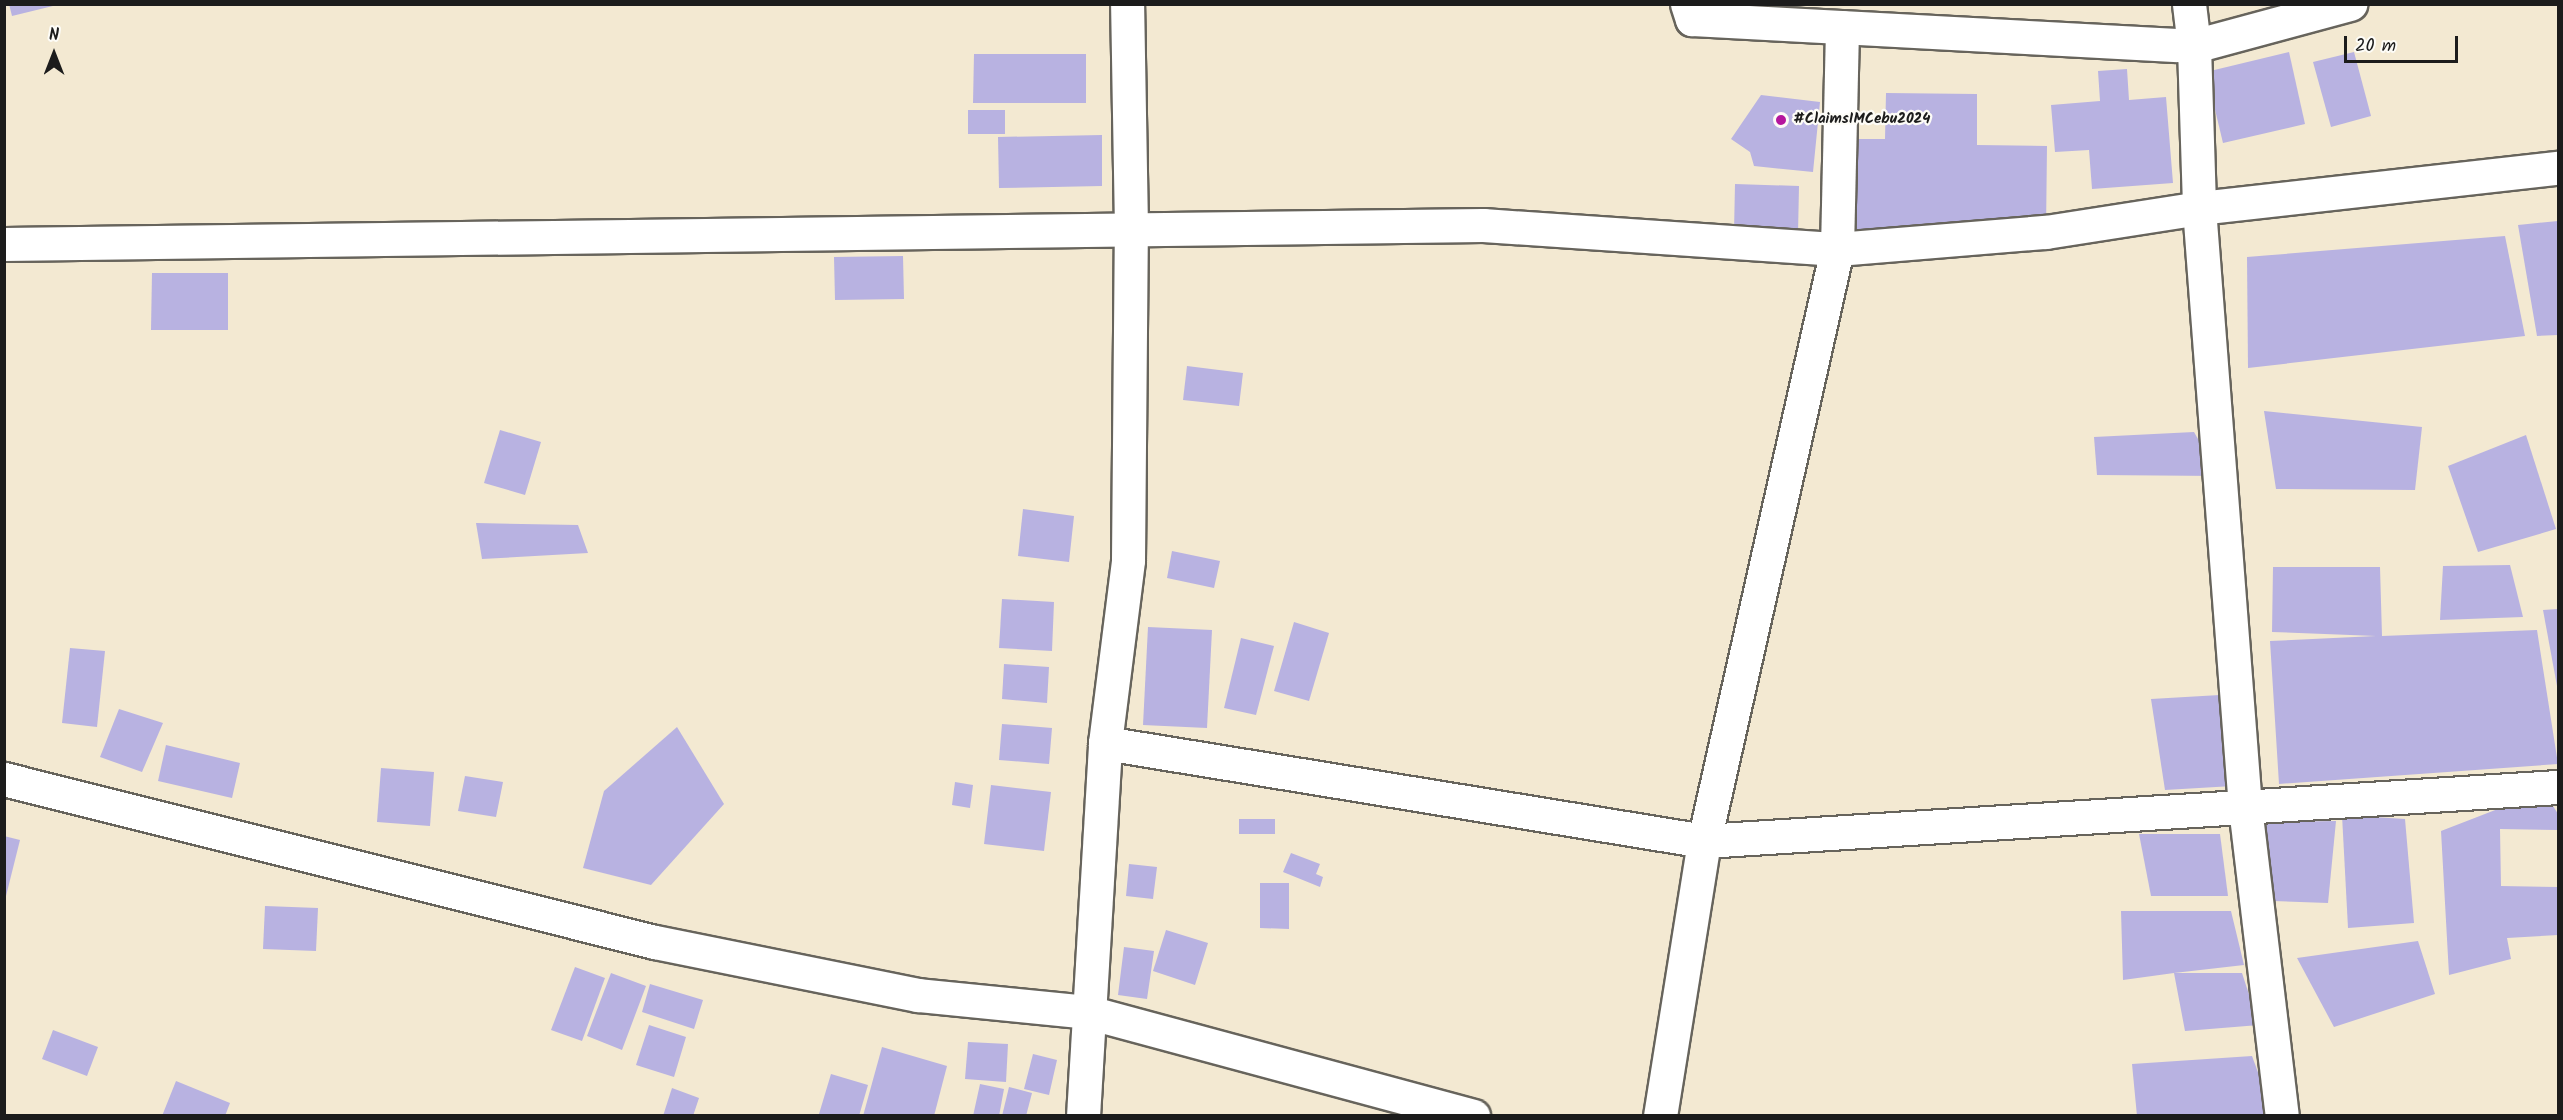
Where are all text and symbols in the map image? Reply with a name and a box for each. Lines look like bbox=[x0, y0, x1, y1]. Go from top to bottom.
text: N bbox=[49, 23, 59, 48]
north arrow bbox=[24, 24, 84, 84]
scale bar bbox=[2347, 24, 2461, 62]
text: 20 m bbox=[2355, 32, 2396, 61]
place label: #ClaimsIMCebu2024 bbox=[1793, 111, 1930, 129]
marker: #ClaimsIMCebu2024 bbox=[1774, 113, 1788, 127]

